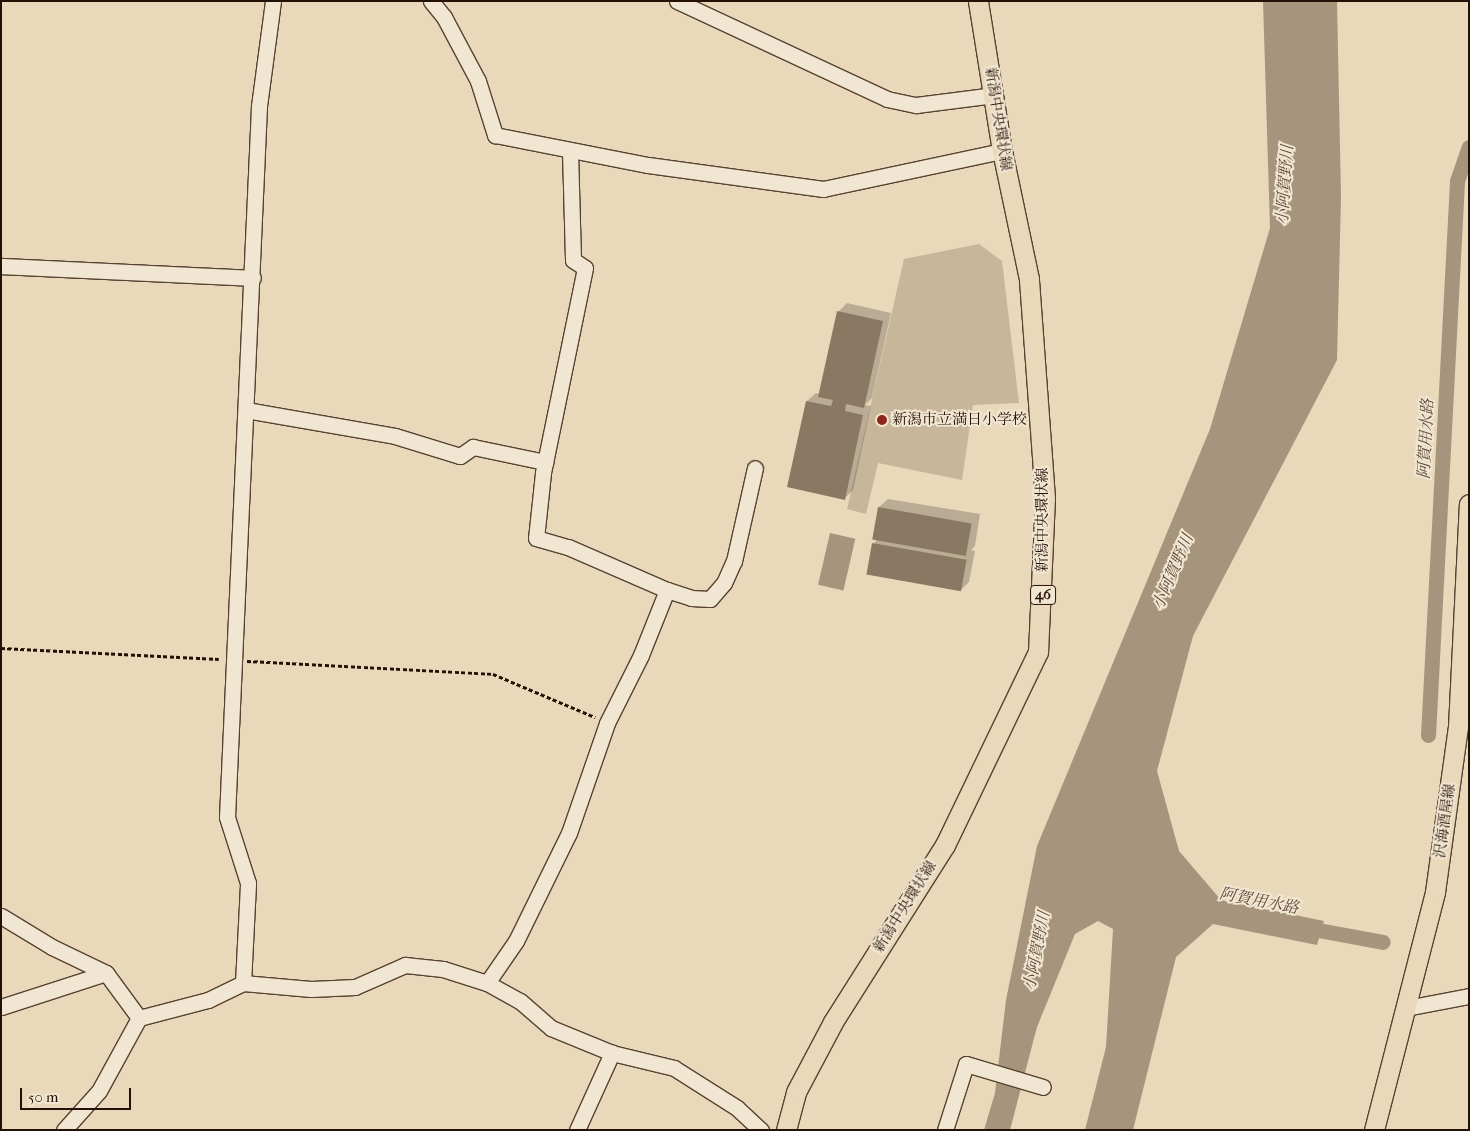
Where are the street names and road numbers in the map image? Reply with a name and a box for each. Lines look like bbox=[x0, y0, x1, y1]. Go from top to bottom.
street label: 新潟中央環状線 bbox=[981, 66, 1015, 172]
street label: 新潟中央環状線 bbox=[1034, 468, 1052, 572]
road number: 46 bbox=[1029, 584, 1057, 606]
street label: 沢海酒屋線 bbox=[1431, 783, 1459, 859]
street label: 新潟中央環状線 bbox=[870, 858, 940, 956]

